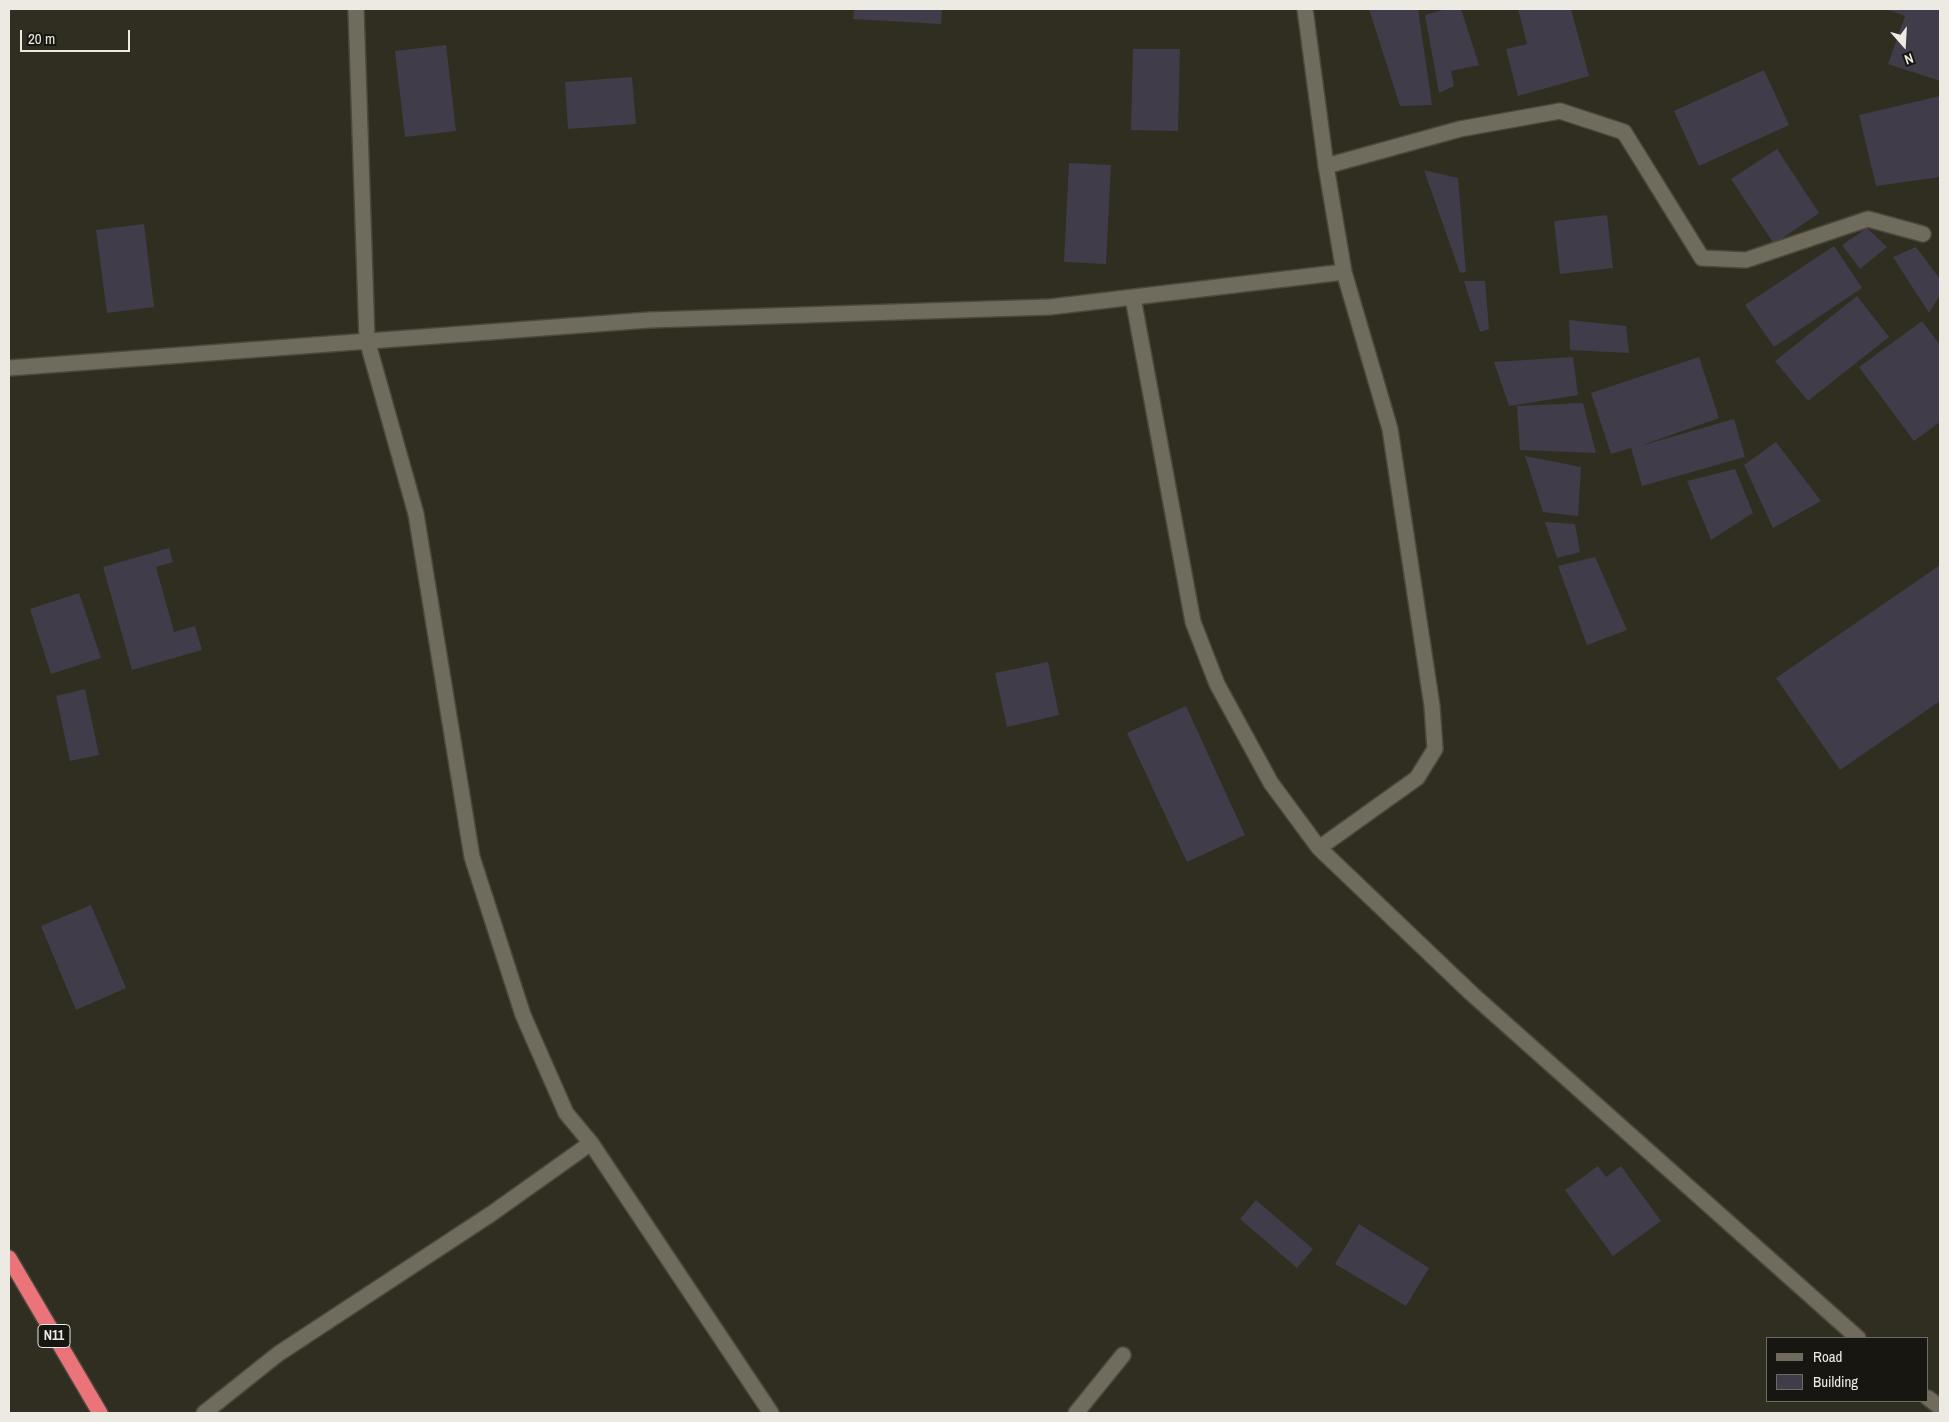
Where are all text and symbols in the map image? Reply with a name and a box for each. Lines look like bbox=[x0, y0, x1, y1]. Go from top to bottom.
scale bar bbox=[22, 20, 132, 52]
north arrow bbox=[1879, 20, 1929, 70]
text: 20 m bbox=[28, 28, 55, 49]
text: N bbox=[1902, 49, 1916, 69]
road number: N11 bbox=[38, 1324, 70, 1348]
legend bbox=[1766, 1337, 1929, 1402]
text: Road bbox=[1813, 1346, 1842, 1367]
text: Building bbox=[1813, 1371, 1858, 1392]

